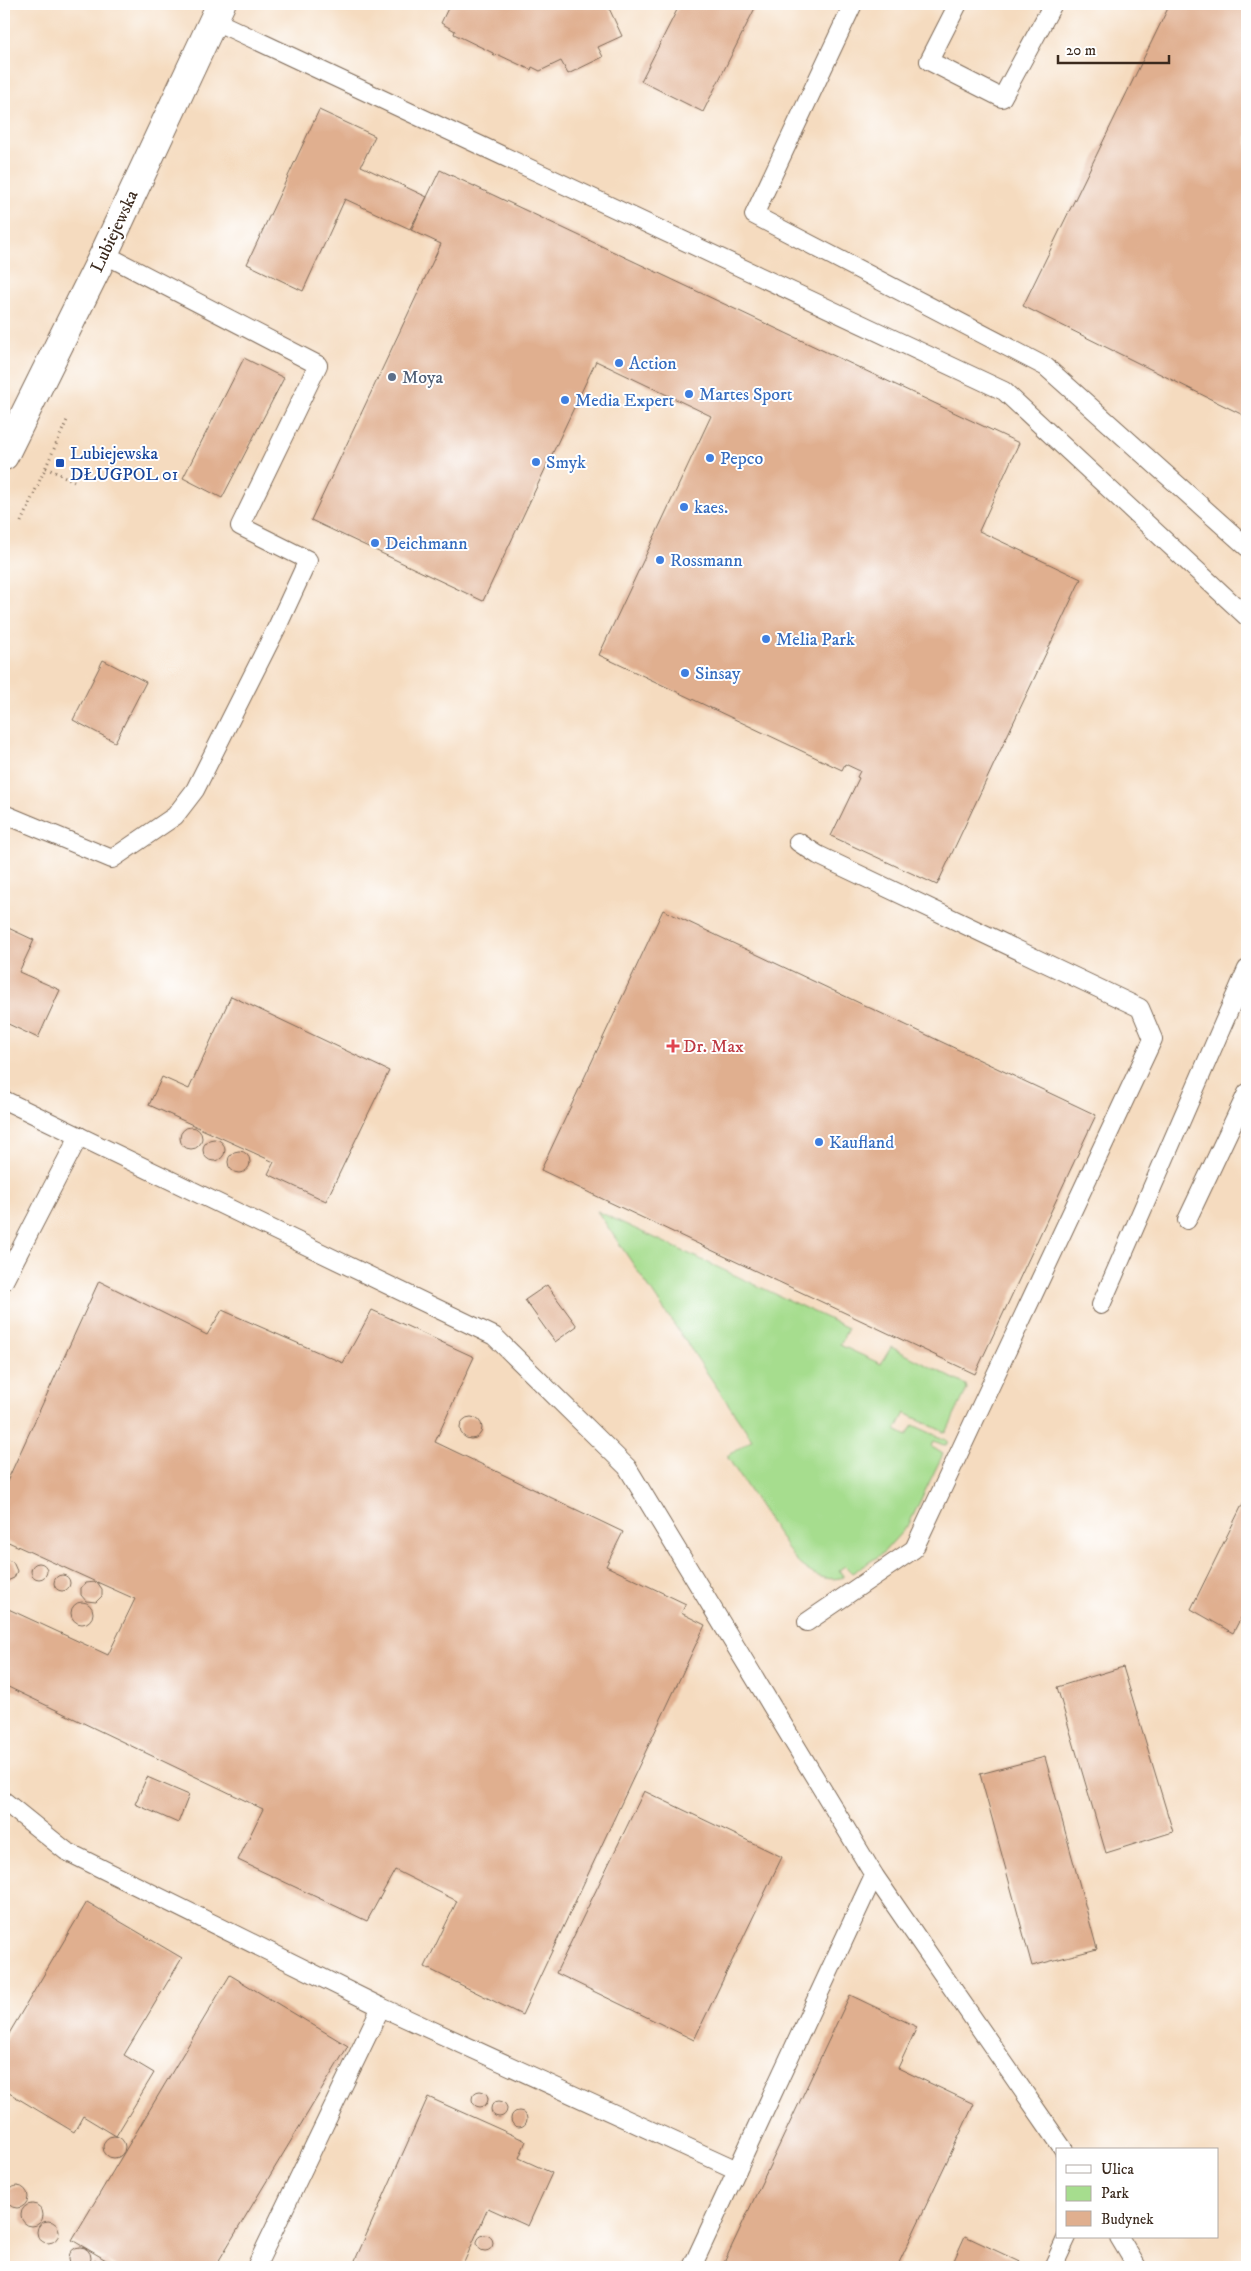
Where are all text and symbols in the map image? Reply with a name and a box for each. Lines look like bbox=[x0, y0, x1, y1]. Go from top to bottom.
scale bar bbox=[1058, 32, 1170, 64]
text: 20 m bbox=[1066, 41, 1096, 60]
street label: Lubiejewska bbox=[86, 187, 144, 276]
place label: Action bbox=[629, 353, 677, 375]
marker: Action bbox=[613, 357, 625, 369]
place label: Moya bbox=[402, 367, 443, 389]
marker: Moya bbox=[386, 371, 398, 383]
place label: Martes Sport bbox=[699, 384, 793, 406]
marker: Martes Sport bbox=[683, 388, 695, 400]
place label: Media Expert bbox=[575, 390, 675, 412]
marker: Media Expert bbox=[559, 394, 571, 406]
place label: Lubiejewska DŁUGPOL 01 bbox=[70, 443, 178, 486]
place label: Pepco bbox=[720, 448, 763, 470]
place label: Smyk bbox=[546, 452, 586, 474]
marker: Pepco bbox=[704, 452, 716, 464]
marker: Smyk bbox=[530, 456, 542, 468]
marker: Lubiejewska DŁUGPOL 01 bbox=[54, 457, 66, 469]
place label: kaes. bbox=[694, 497, 728, 519]
marker: kaes. bbox=[678, 501, 690, 513]
place label: Deichmann bbox=[385, 533, 468, 555]
marker: Deichmann bbox=[369, 537, 381, 549]
place label: Rossmann bbox=[670, 550, 743, 572]
marker: Rossmann bbox=[654, 554, 666, 566]
place label: Melia Park bbox=[776, 629, 855, 651]
marker: Melia Park bbox=[760, 633, 772, 645]
place label: Sinsay bbox=[695, 663, 741, 685]
marker: Sinsay bbox=[679, 667, 691, 679]
place label: Dr. Max bbox=[683, 1036, 744, 1058]
marker: Dr. Max bbox=[667, 1040, 679, 1052]
place label: Kaufland bbox=[829, 1132, 894, 1154]
marker: Kaufland bbox=[813, 1136, 825, 1148]
legend bbox=[1056, 2148, 1218, 2238]
text: Ulica bbox=[1101, 2160, 1134, 2179]
text: Park bbox=[1101, 2184, 1130, 2203]
text: Budynek bbox=[1101, 2210, 1154, 2229]

